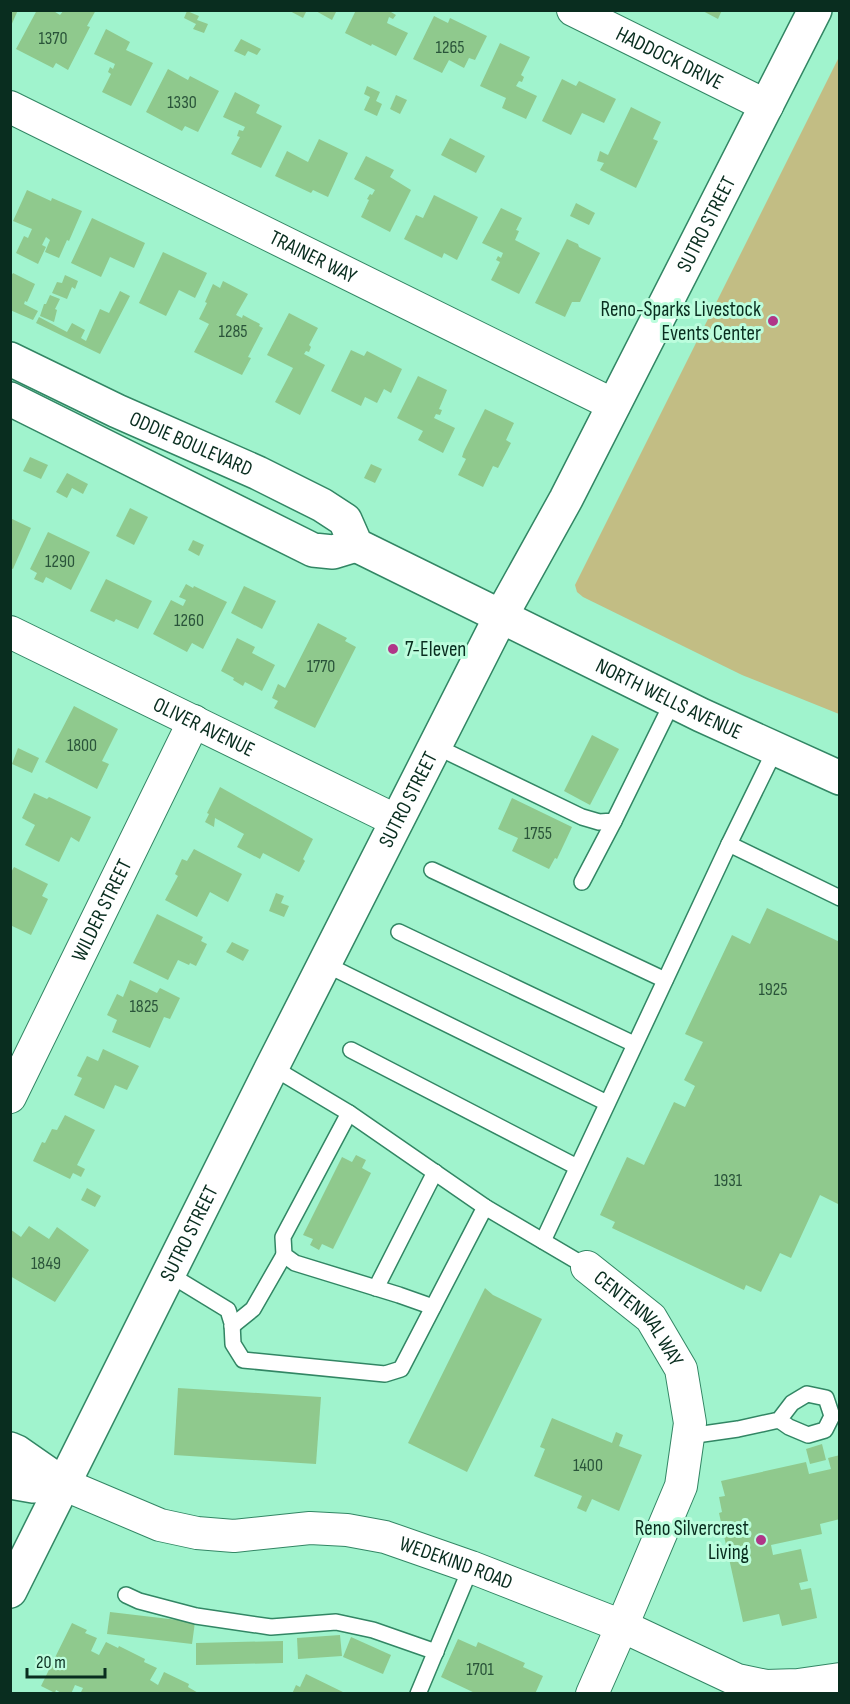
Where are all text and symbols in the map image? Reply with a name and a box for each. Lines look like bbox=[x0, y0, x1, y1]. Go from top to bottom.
street label: HADDOCK DRIVE bbox=[612, 21, 727, 95]
house number: 1370 bbox=[38, 28, 68, 49]
house number: 1265 bbox=[435, 37, 465, 58]
house number: 1330 bbox=[167, 92, 197, 113]
street label: SUTRO STREET bbox=[671, 172, 741, 276]
street label: TRAINER WAY bbox=[266, 225, 361, 289]
place label: Reno-Sparks Livestock Events Center bbox=[600, 297, 761, 346]
marker: Reno-Sparks Livestock Events Center bbox=[766, 314, 780, 328]
house number: 1285 bbox=[218, 321, 248, 342]
street label: ODDIE BOULEVARD bbox=[126, 406, 257, 482]
house number: 1290 bbox=[45, 551, 75, 572]
house number: 1260 bbox=[174, 610, 204, 631]
place label: 7-Eleven bbox=[405, 637, 466, 662]
marker: 7-Eleven bbox=[386, 642, 400, 656]
street label: NORTH WELLS AVENUE bbox=[592, 653, 746, 744]
house number: 1770 bbox=[307, 656, 335, 677]
street label: OLIVER AVENUE bbox=[149, 691, 259, 762]
house number: 1800 bbox=[67, 735, 97, 756]
street label: SUTRO STREET bbox=[373, 747, 443, 851]
house number: 1755 bbox=[524, 823, 552, 844]
street label: WILDER STREET bbox=[66, 855, 137, 965]
house number: 1925 bbox=[759, 979, 787, 1000]
house number: 1825 bbox=[129, 996, 159, 1017]
house number: 1931 bbox=[714, 1170, 743, 1191]
street label: SUTRO STREET bbox=[154, 1181, 224, 1285]
house number: 1849 bbox=[31, 1253, 61, 1274]
street label: CENTENNIAL WAY bbox=[589, 1265, 689, 1371]
house number: 1400 bbox=[573, 1455, 603, 1476]
place label: Reno Silvercrest Living bbox=[635, 1516, 749, 1565]
street label: WEDEKIND ROAD bbox=[396, 1531, 516, 1595]
marker: Reno Silvercrest Living bbox=[754, 1533, 768, 1547]
scale bar bbox=[27, 1641, 105, 1679]
text: 20 m bbox=[36, 1652, 66, 1673]
house number: 1701 bbox=[466, 1659, 495, 1680]

